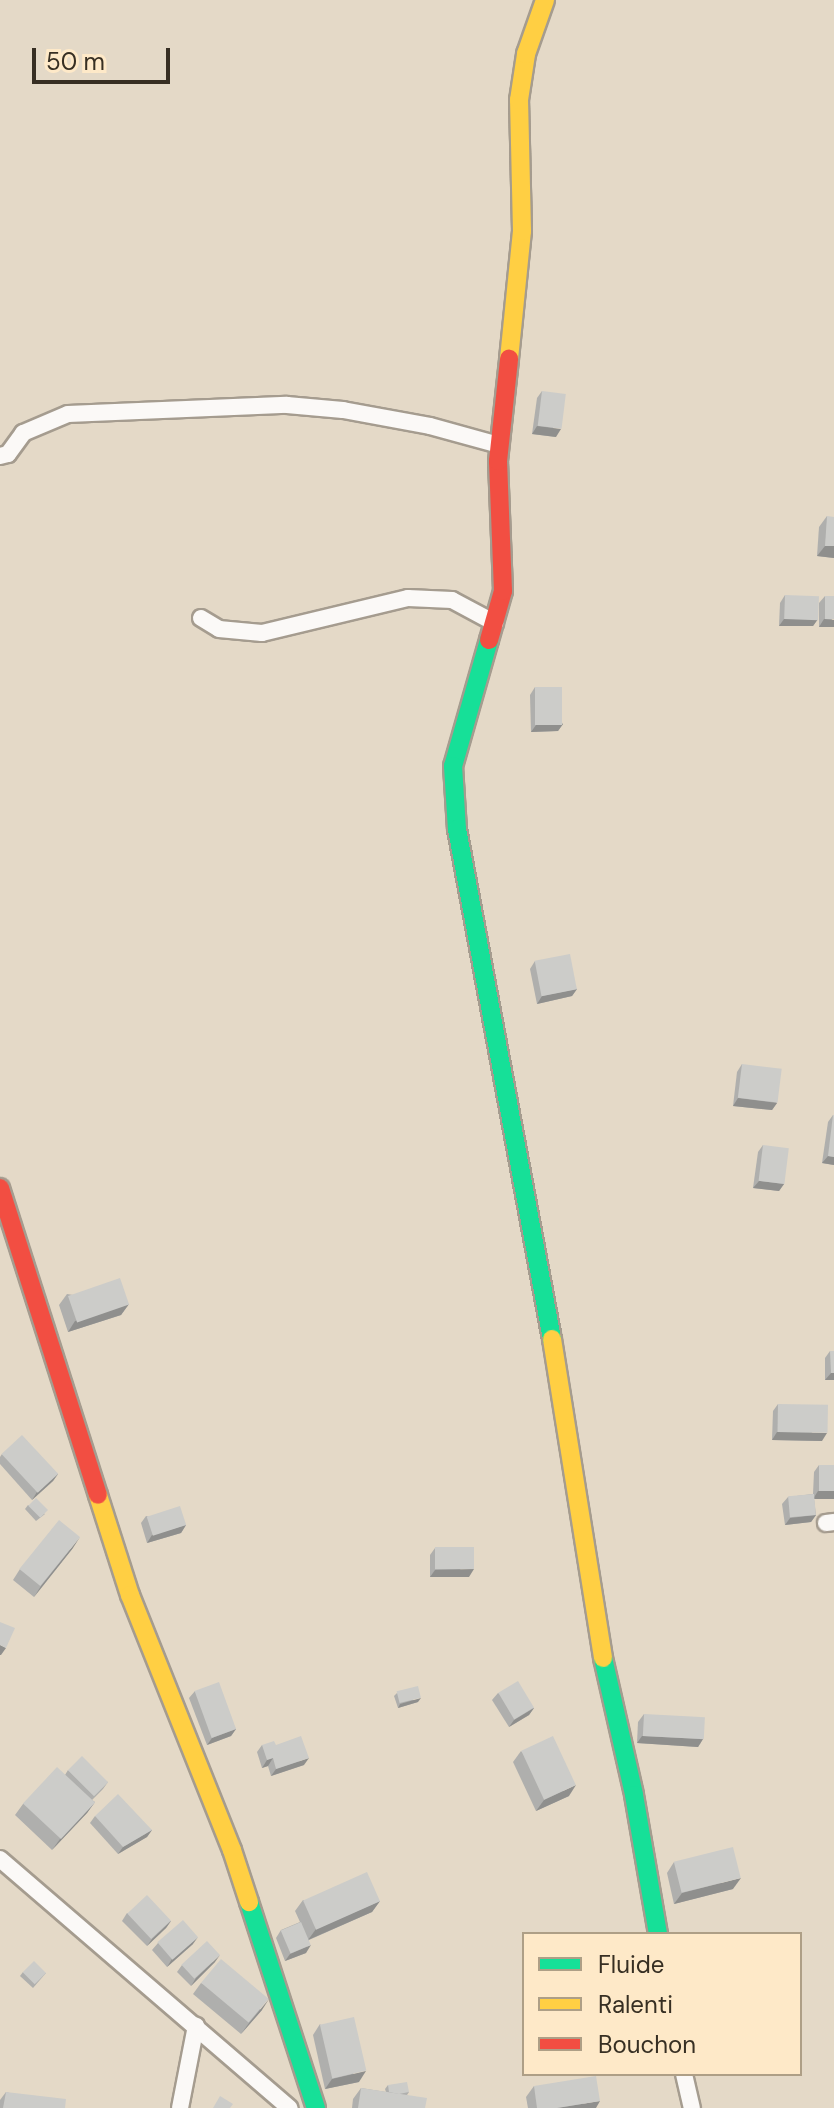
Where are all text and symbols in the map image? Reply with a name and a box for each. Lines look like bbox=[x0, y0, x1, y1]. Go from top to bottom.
scale bar bbox=[36, 32, 174, 82]
text: 50 m bbox=[46, 46, 105, 77]
legend bbox=[522, 1932, 802, 2076]
text: Fluide bbox=[598, 1949, 664, 1980]
text: Ralenti bbox=[598, 1989, 673, 2020]
text: Bouchon bbox=[598, 2029, 696, 2060]

